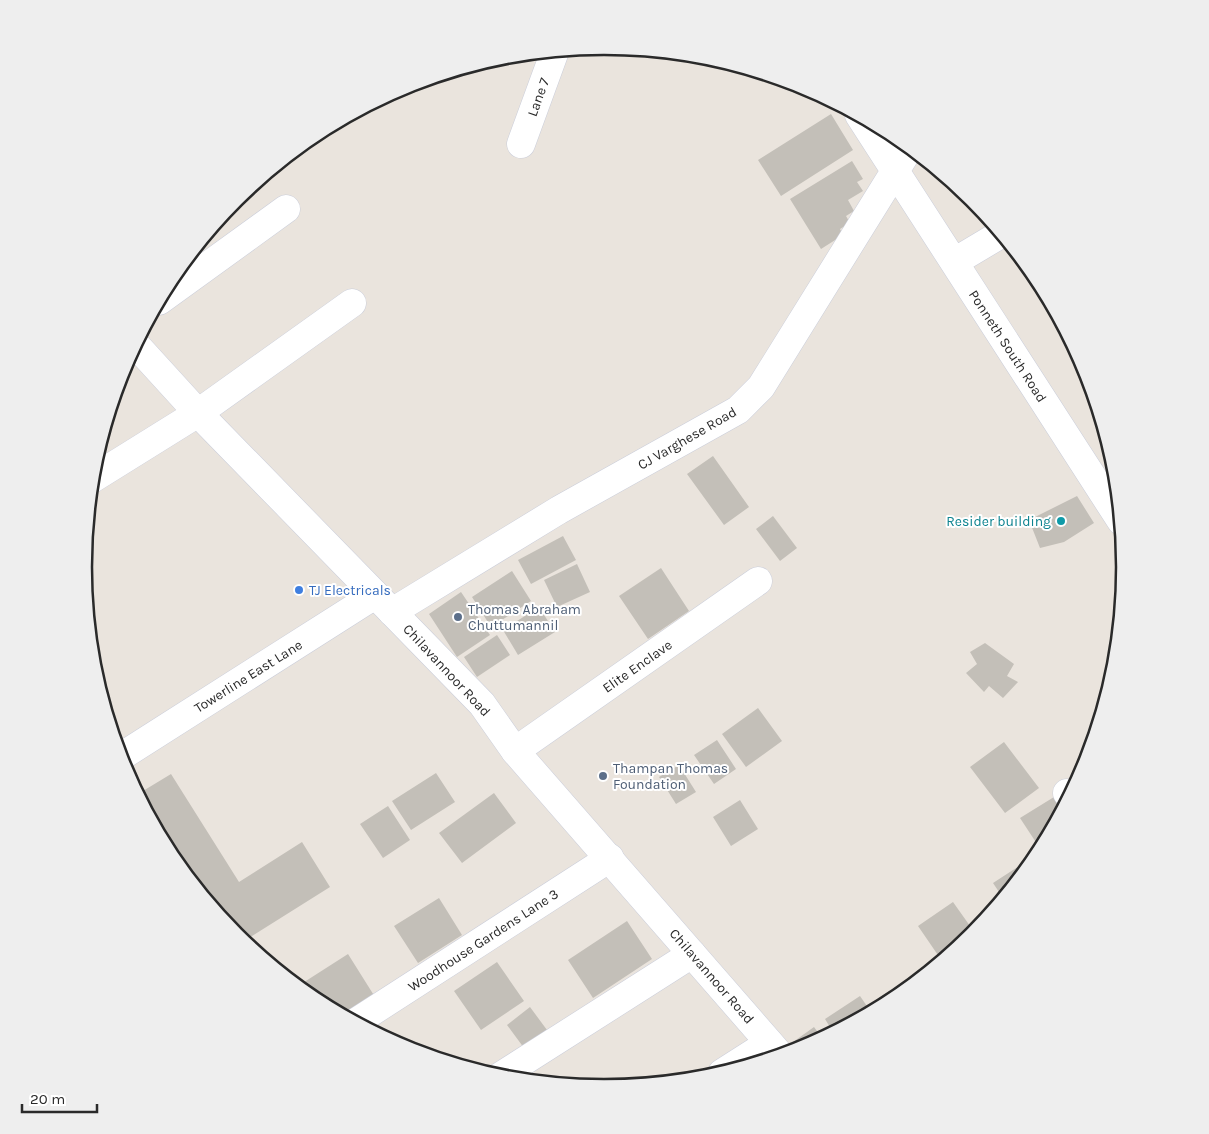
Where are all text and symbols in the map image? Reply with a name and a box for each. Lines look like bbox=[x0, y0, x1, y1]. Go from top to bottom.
street label: Lane 7 bbox=[524, 75, 553, 119]
street label: Ponneth South Road bbox=[965, 287, 1050, 406]
street label: CJ Varghese Road bbox=[635, 403, 740, 474]
place label: Resider building bbox=[946, 513, 1051, 530]
marker: Resider building bbox=[1055, 515, 1067, 527]
place label: TJ Electricals bbox=[309, 582, 391, 599]
marker: TJ Electricals bbox=[293, 584, 305, 596]
place label: Thomas Abraham Chuttumannil bbox=[468, 601, 581, 634]
marker: Thomas Abraham Chuttumannil bbox=[452, 611, 464, 623]
street label: Chilavannoor Road bbox=[399, 621, 494, 720]
street label: Towerline East Lane bbox=[191, 636, 306, 717]
street label: Elite Enclave bbox=[599, 636, 675, 697]
place label: Thampan Thomas Foundation bbox=[613, 760, 728, 793]
marker: Thampan Thomas Foundation bbox=[597, 770, 609, 782]
street label: Woodhouse Gardens Lane 3 bbox=[405, 885, 562, 995]
street label: Chilavannoor Road bbox=[666, 925, 758, 1027]
scale bar bbox=[22, 1082, 98, 1114]
text: 20 m bbox=[30, 1090, 65, 1108]

